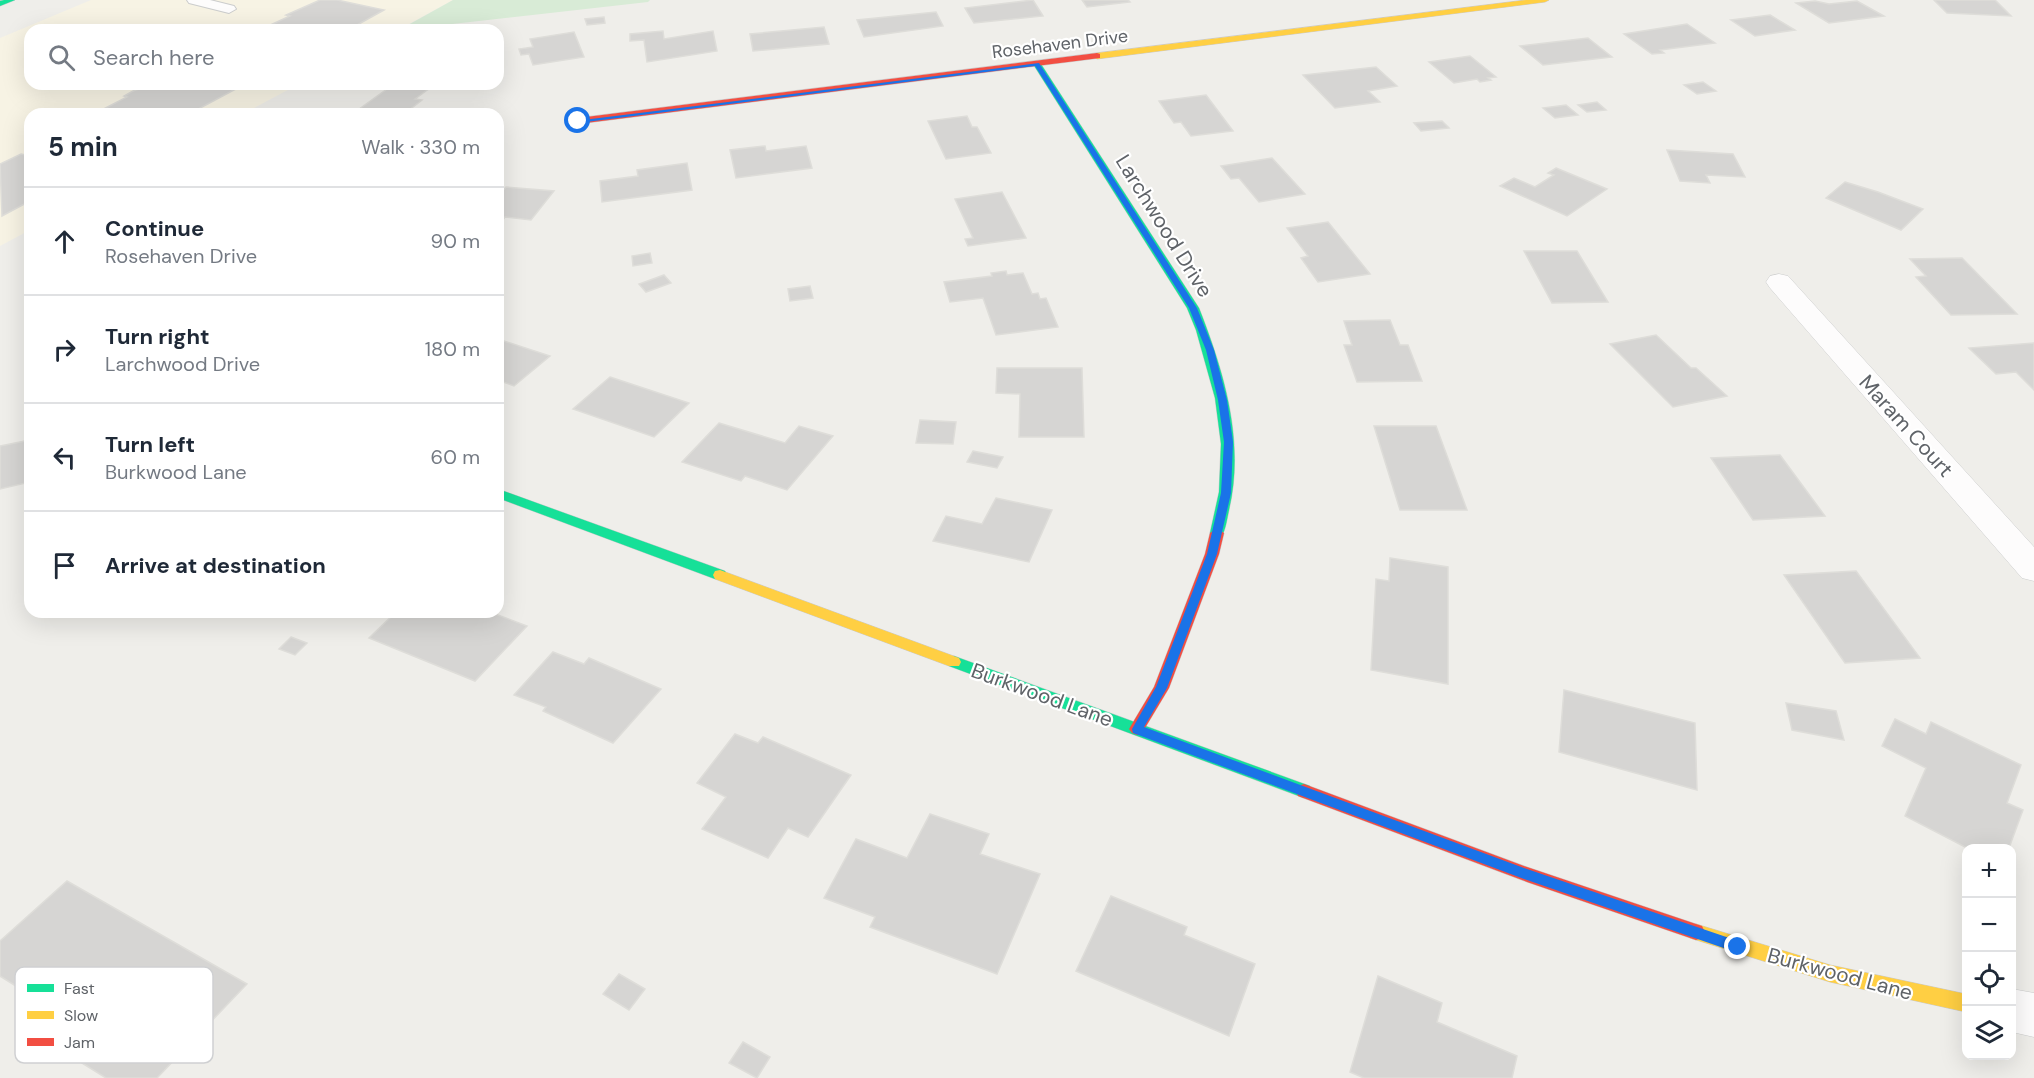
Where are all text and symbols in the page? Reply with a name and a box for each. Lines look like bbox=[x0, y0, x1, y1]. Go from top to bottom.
search box bbox=[24, 24, 504, 90]
street label: Rosehaven Drive bbox=[991, 24, 1129, 64]
icon: search bbox=[45, 41, 78, 74]
text: Search here bbox=[93, 43, 214, 72]
route start bbox=[564, 107, 590, 133]
text: 5 min bbox=[48, 130, 118, 164]
text: Walk · 330 m bbox=[361, 134, 480, 160]
street label: Larchwood Drive bbox=[1109, 149, 1219, 303]
text: Continue bbox=[105, 214, 204, 243]
icon: ahead bbox=[48, 225, 81, 258]
text: 90 m bbox=[431, 228, 480, 254]
text: Rosehaven Drive bbox=[105, 243, 257, 269]
text: Turn right bbox=[105, 322, 210, 351]
icon: right bbox=[48, 333, 81, 366]
text: 180 m bbox=[425, 336, 480, 362]
text: Larchwood Drive bbox=[105, 351, 260, 377]
street label: Maram Court bbox=[1853, 369, 1959, 483]
text: Turn left bbox=[105, 430, 195, 459]
icon: left bbox=[48, 441, 81, 474]
text: 60 m bbox=[431, 444, 480, 470]
text: Burkwood Lane bbox=[105, 459, 247, 485]
icon: arrive bbox=[48, 549, 81, 582]
text: Arrive at destination bbox=[105, 551, 326, 580]
street label: Burkwood Lane bbox=[967, 656, 1117, 734]
map controls bbox=[1962, 844, 2016, 1060]
button: + bbox=[1962, 844, 2016, 898]
button: − bbox=[1962, 898, 2016, 952]
route end bbox=[1724, 933, 1750, 959]
street label: Burkwood Lane bbox=[1765, 941, 1916, 1007]
button: locate bbox=[1962, 952, 2016, 1006]
legend bbox=[15, 967, 213, 1063]
text: Fast bbox=[64, 978, 95, 999]
text: Slow bbox=[64, 1005, 98, 1026]
button: layers bbox=[1962, 1006, 2016, 1060]
text: Jam bbox=[64, 1032, 95, 1053]

